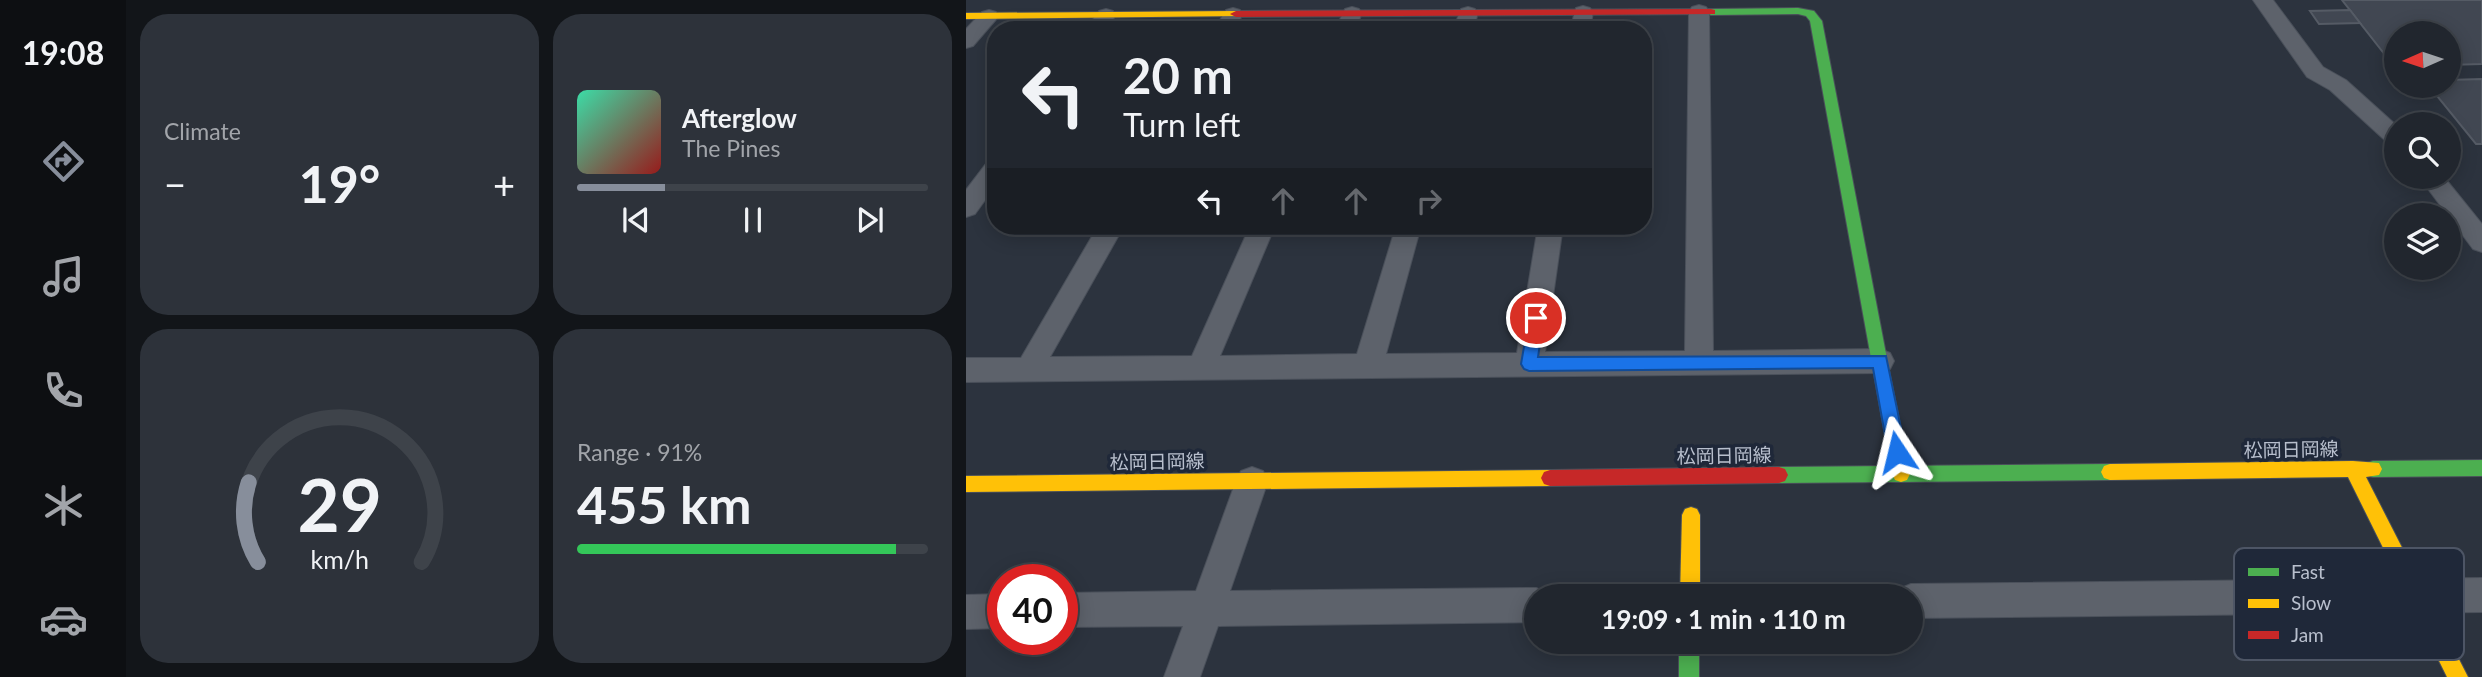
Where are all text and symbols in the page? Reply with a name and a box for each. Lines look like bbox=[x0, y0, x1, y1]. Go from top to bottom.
north arrow bbox=[2384, 21, 2460, 98]
map controls bbox=[2384, 21, 2461, 280]
text: 19:08 bbox=[22, 33, 104, 72]
text: 20 m bbox=[1123, 46, 1233, 104]
icon: left bbox=[1008, 49, 1099, 140]
text: Afterglow bbox=[682, 102, 797, 134]
text: Turn left bbox=[1123, 105, 1240, 144]
button: search bbox=[2384, 112, 2461, 189]
text: Climate bbox=[164, 117, 241, 145]
text: The Pines bbox=[682, 134, 780, 162]
icon: directions bbox=[39, 137, 88, 186]
text: 19° bbox=[299, 152, 380, 214]
text: − bbox=[164, 161, 186, 207]
text: + bbox=[493, 161, 515, 207]
icon: left bbox=[1191, 182, 1229, 220]
icon: ahead bbox=[1264, 182, 1302, 220]
icon: ahead bbox=[1337, 182, 1375, 220]
icon: right bbox=[1410, 182, 1448, 220]
icon: previous bbox=[617, 201, 655, 239]
icon: pause bbox=[734, 201, 772, 239]
icon: next bbox=[851, 201, 889, 239]
button: layers bbox=[2384, 203, 2461, 280]
icon: music bbox=[39, 252, 88, 301]
pin bbox=[1506, 288, 1566, 348]
icon: arrive bbox=[1517, 299, 1555, 337]
icon: phone bbox=[39, 366, 88, 415]
position arrow bbox=[1860, 415, 1934, 489]
street label: 松岡日岡線 bbox=[2243, 437, 2339, 461]
text: Range · 91% bbox=[577, 438, 702, 466]
street label: 松岡日岡線 bbox=[1676, 443, 1772, 467]
street label: 松岡日岡線 bbox=[1109, 449, 1205, 473]
text: 29 bbox=[297, 460, 382, 548]
text: 455 km bbox=[577, 473, 751, 535]
icon: climate bbox=[39, 481, 88, 530]
text: km/h bbox=[310, 544, 369, 574]
legend bbox=[2234, 548, 2464, 660]
text: Fast bbox=[2291, 560, 2325, 583]
speed limit sign: 40 bbox=[987, 564, 1078, 655]
text: Slow bbox=[2291, 591, 2331, 614]
icon: car bbox=[39, 595, 88, 644]
text: 19:09 · 1 min · 110 m bbox=[1601, 603, 1846, 635]
text: Jam bbox=[2291, 623, 2324, 646]

